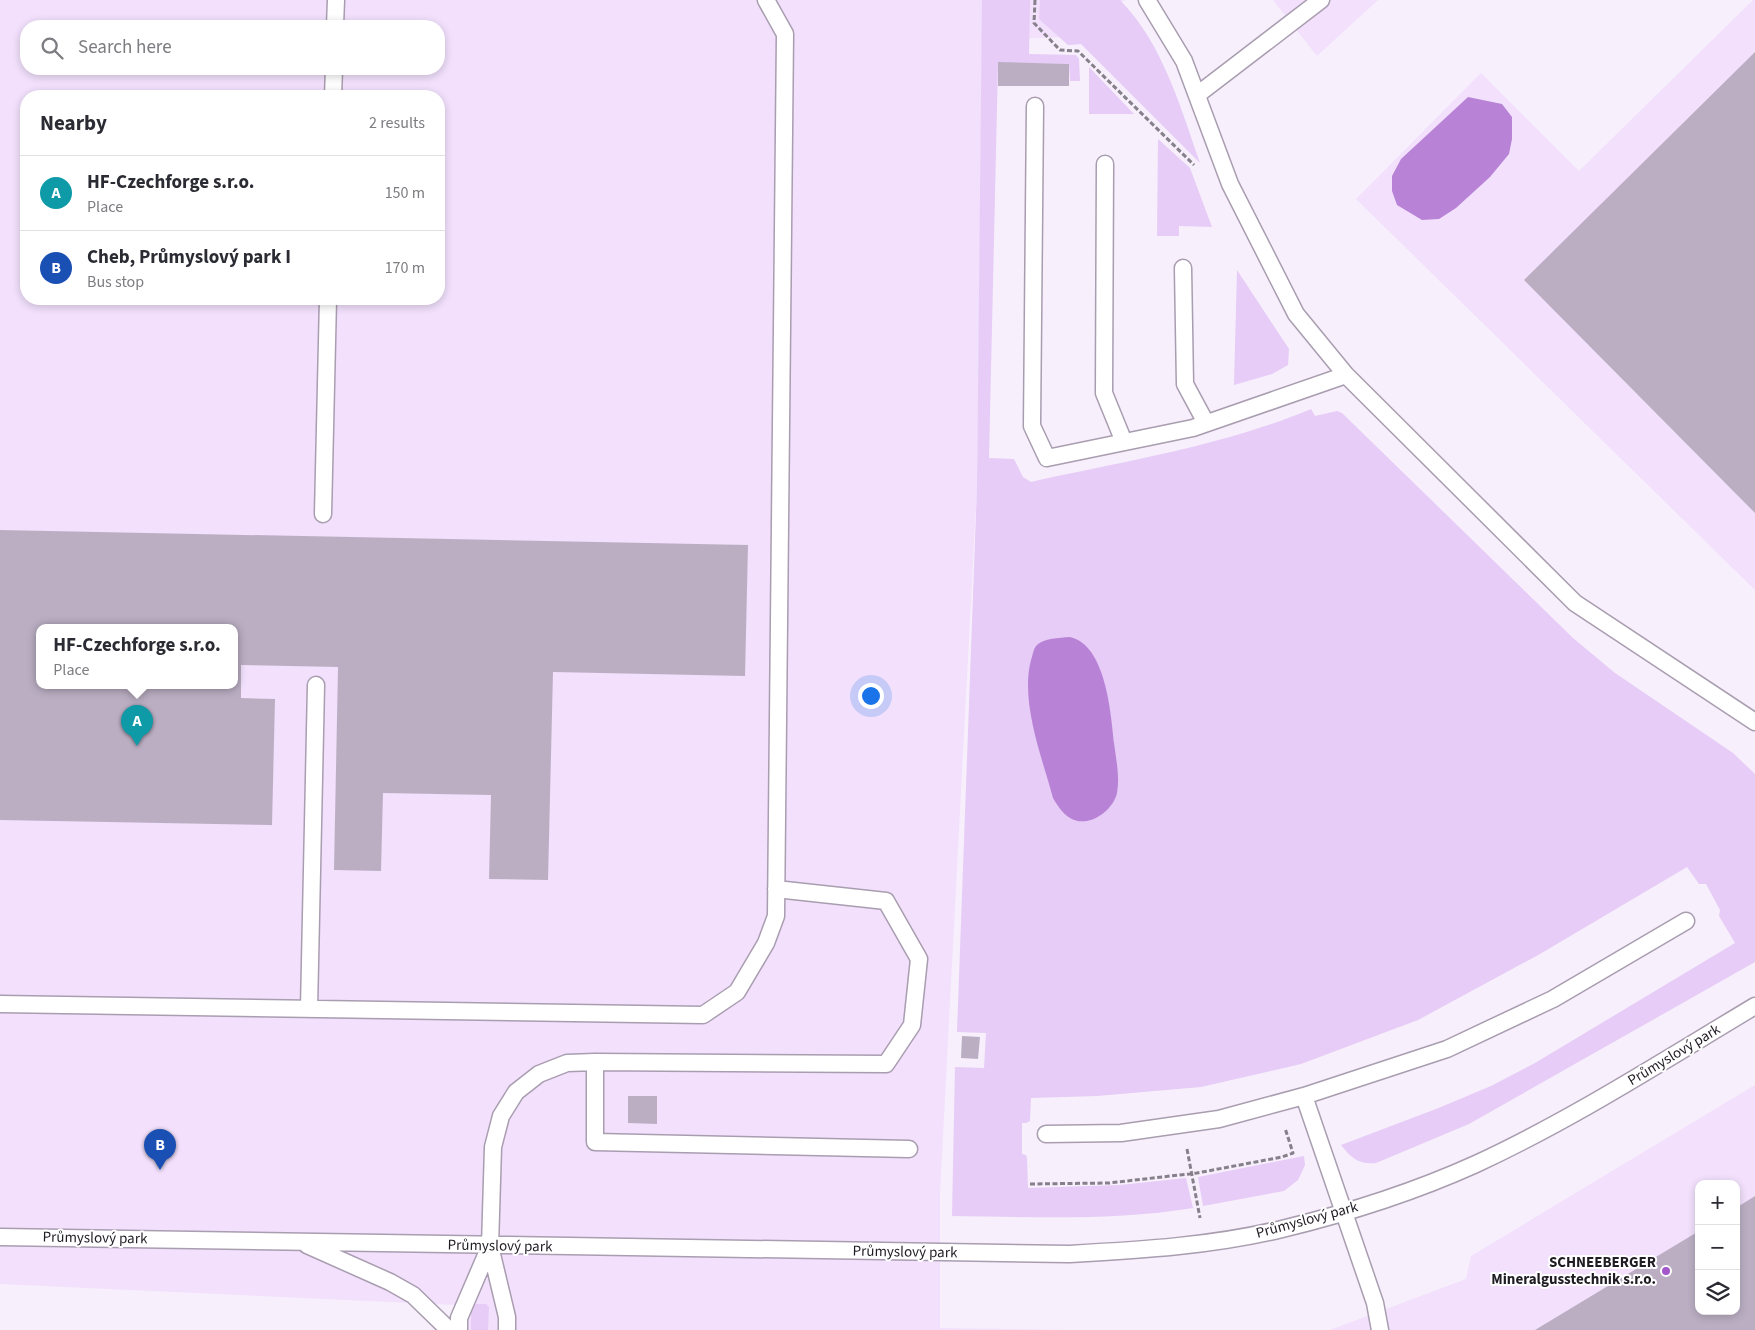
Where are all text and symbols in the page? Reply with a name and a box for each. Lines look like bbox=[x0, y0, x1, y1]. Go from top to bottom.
search box bbox=[20, 20, 445, 75]
icon: search bbox=[38, 34, 66, 62]
text: Search here bbox=[78, 34, 172, 61]
text: Nearby bbox=[40, 108, 107, 138]
text: 2 results bbox=[369, 112, 425, 134]
text: HF-Czechforge s.r.o. bbox=[87, 169, 254, 196]
text: A bbox=[51, 182, 61, 204]
text: 150 m bbox=[385, 182, 425, 204]
text: Place bbox=[87, 196, 123, 218]
text: Cheb, Průmyslový park I bbox=[87, 244, 291, 271]
text: B bbox=[51, 257, 61, 279]
text: 170 m bbox=[385, 257, 425, 279]
text: Bus stop bbox=[87, 271, 144, 293]
popup bbox=[36, 624, 238, 689]
text: HF-Czechforge s.r.o. bbox=[53, 632, 221, 659]
text: Place bbox=[53, 659, 89, 681]
your location bbox=[858, 683, 884, 709]
pin: A bbox=[121, 705, 153, 746]
street label: Průmyslový park bbox=[1624, 1019, 1725, 1091]
pin: B bbox=[144, 1129, 176, 1170]
map controls bbox=[1695, 1180, 1740, 1315]
button: + bbox=[1695, 1180, 1740, 1225]
street label: Průmyslový park bbox=[1254, 1196, 1361, 1244]
button: − bbox=[1695, 1225, 1740, 1270]
street label: Průmyslový park bbox=[42, 1227, 148, 1249]
street label: Průmyslový park bbox=[447, 1235, 553, 1257]
street label: Průmyslový park bbox=[852, 1241, 958, 1263]
place label: SCHNEEBERGER Mineralgusstechnik s.r.o. bbox=[1491, 1252, 1656, 1290]
marker: SCHNEEBERGER Mineralgusstechnik s.r.o. bbox=[1660, 1265, 1672, 1277]
button: layers bbox=[1695, 1270, 1740, 1315]

